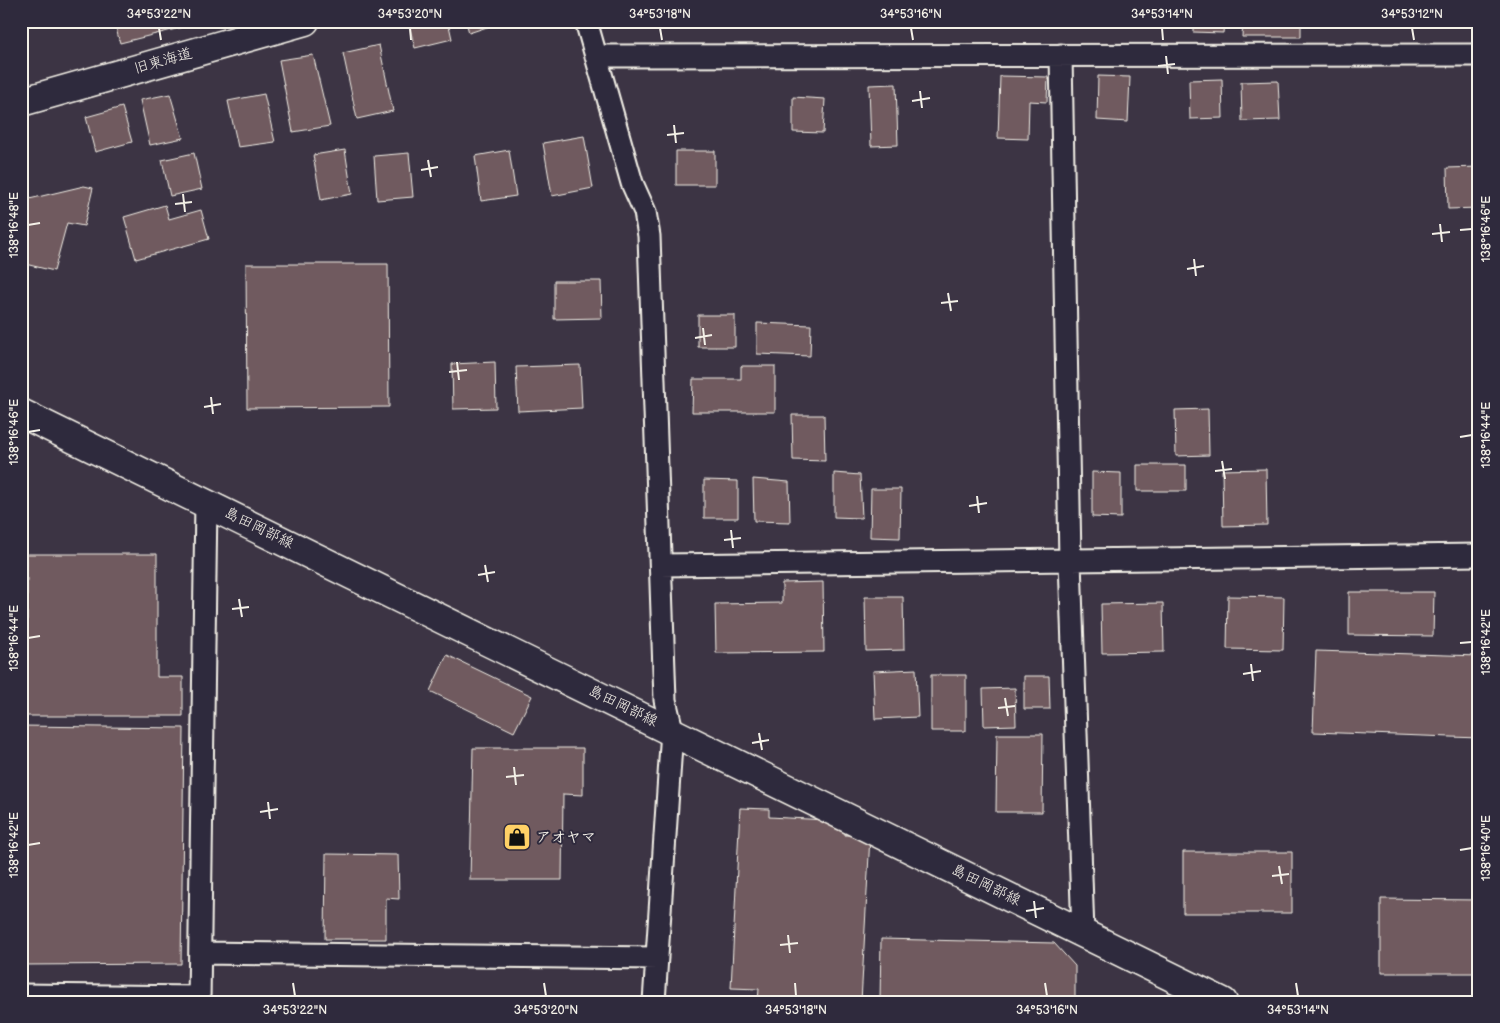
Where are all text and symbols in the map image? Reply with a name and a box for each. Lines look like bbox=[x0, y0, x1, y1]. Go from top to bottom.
text: 34°53'22"N bbox=[127, 7, 191, 22]
text: 34°53'20"N bbox=[378, 7, 442, 22]
text: 34°53'18"N bbox=[629, 7, 691, 22]
text: 34°53'16"N bbox=[880, 7, 942, 22]
text: 34°53'14"N bbox=[1131, 7, 1193, 22]
text: 34°53'12"N bbox=[1381, 7, 1443, 22]
street label: 旧東海道 bbox=[132, 44, 194, 78]
text: 138°16'48"E bbox=[7, 192, 22, 258]
text: 138°16'46"E bbox=[1479, 196, 1494, 262]
text: 138°16'46"E bbox=[7, 399, 22, 465]
text: 138°16'44"E bbox=[1479, 402, 1494, 468]
street label: 島田岡部線 bbox=[221, 503, 297, 553]
text: 138°16'44"E bbox=[7, 605, 22, 671]
text: 138°16'42"E bbox=[1479, 609, 1494, 675]
street label: 島田岡部線 bbox=[585, 681, 661, 731]
text: 138°16'42"E bbox=[7, 812, 22, 878]
text: 138°16'40"E bbox=[1479, 815, 1494, 881]
shop icon: アオヤマ bbox=[502, 822, 532, 852]
place label: アオヤマ bbox=[536, 828, 596, 847]
street label: 島田岡部線 bbox=[948, 860, 1024, 910]
text: 34°53'22"N bbox=[263, 1003, 327, 1018]
text: 34°53'20"N bbox=[514, 1003, 578, 1018]
text: 34°53'18"N bbox=[765, 1003, 827, 1018]
text: 34°53'16"N bbox=[1016, 1003, 1078, 1018]
text: 34°53'14"N bbox=[1267, 1003, 1329, 1018]

